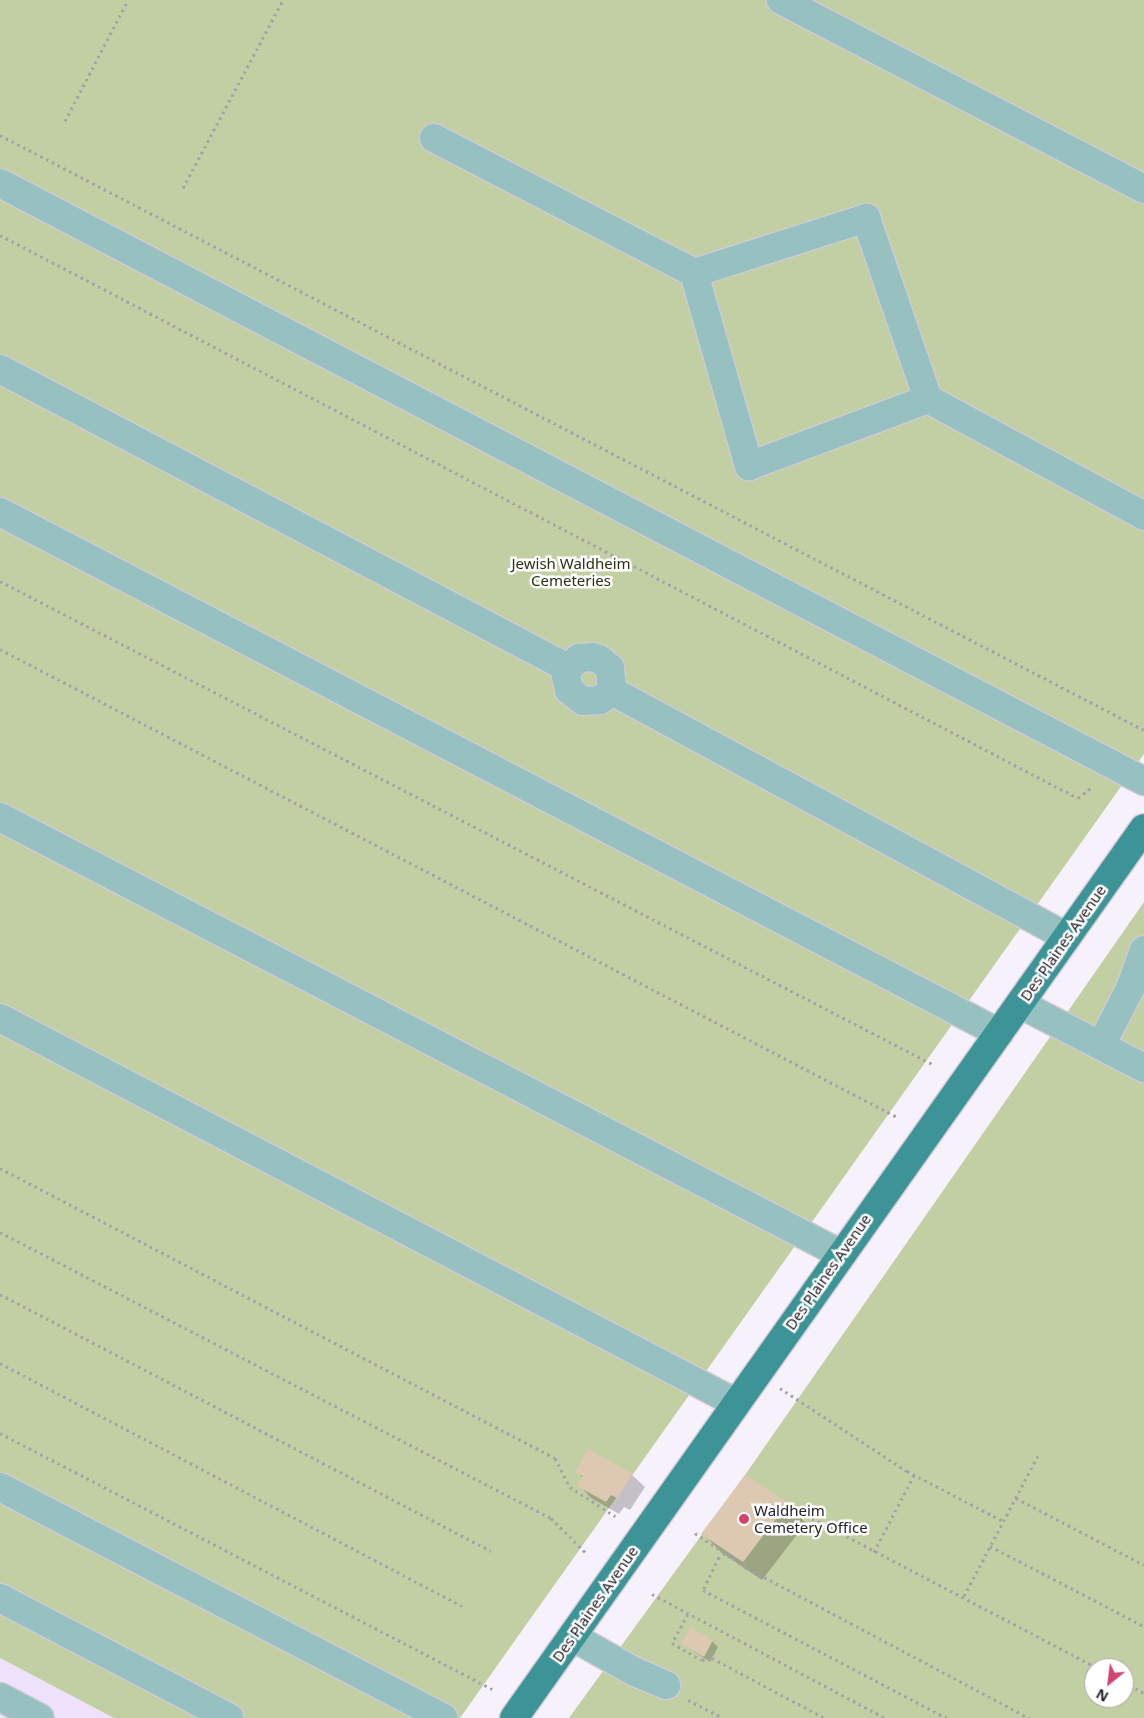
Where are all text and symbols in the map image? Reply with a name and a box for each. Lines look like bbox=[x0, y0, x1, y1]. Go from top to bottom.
park label: Jewish Waldheim Cemeteries bbox=[511, 554, 631, 589]
street label: Des Plaines Avenue bbox=[1016, 882, 1110, 1004]
street label: Des Plaines Avenue bbox=[781, 1211, 875, 1333]
place label: Waldheim Cemetery Office bbox=[754, 1501, 868, 1536]
marker: Waldheim Cemetery Office bbox=[738, 1513, 750, 1525]
street label: Des Plaines Avenue bbox=[548, 1543, 642, 1665]
north arrow bbox=[1084, 1658, 1134, 1708]
text: N bbox=[1092, 1685, 1112, 1707]

